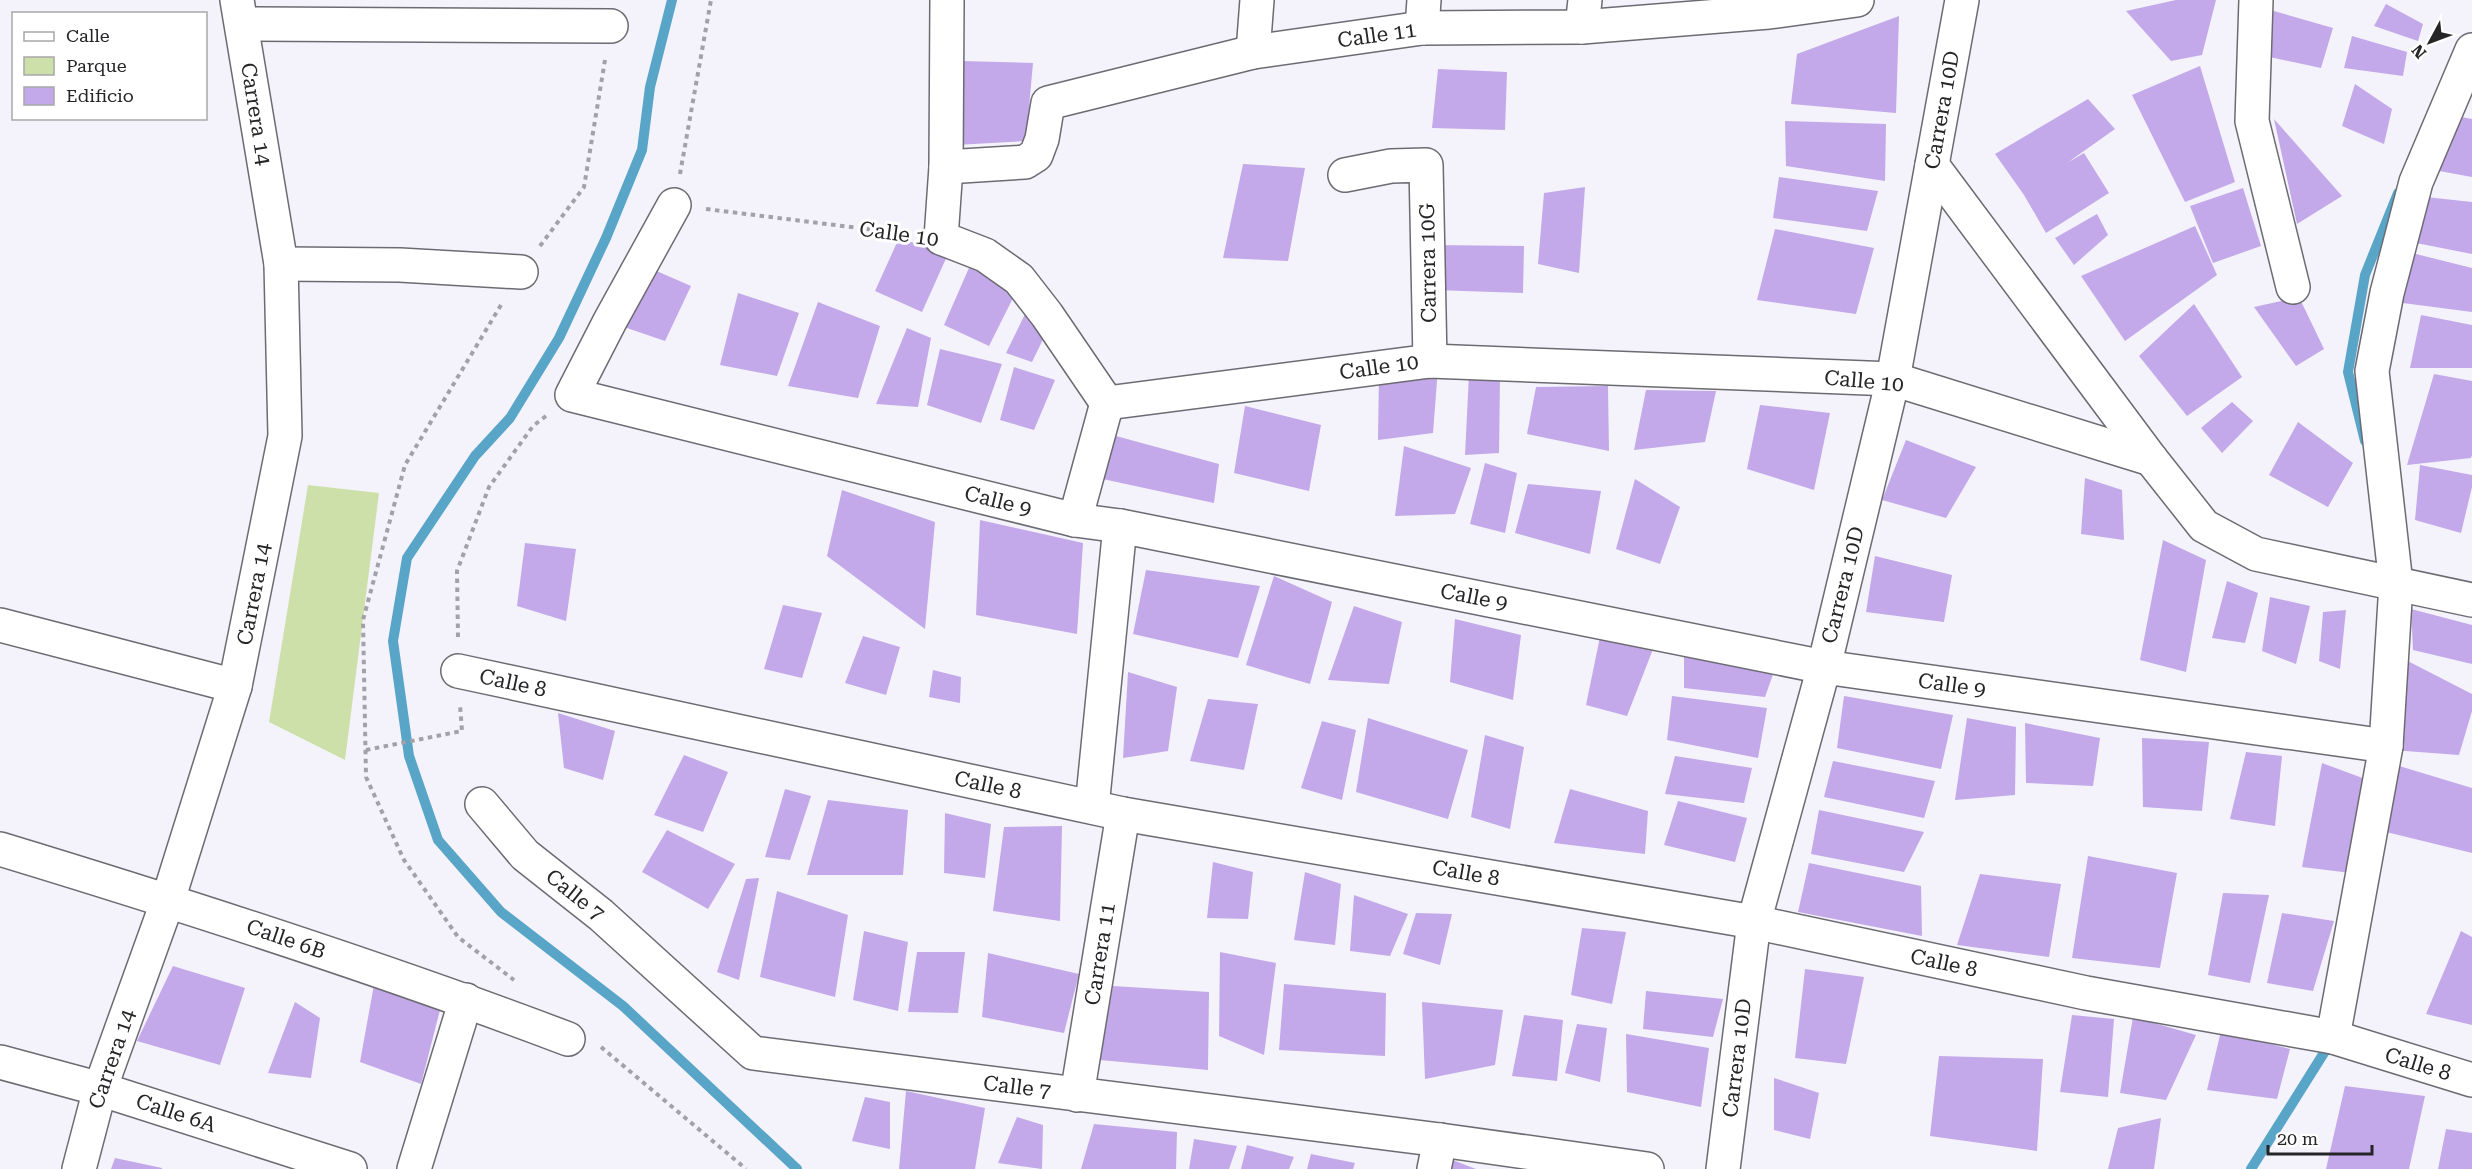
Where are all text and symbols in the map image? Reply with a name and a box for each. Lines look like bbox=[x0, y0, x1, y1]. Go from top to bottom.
legend bbox=[12, 12, 207, 120]
north arrow bbox=[2400, 12, 2460, 72]
street label: Calle 11 bbox=[1336, 18, 1418, 52]
text: Calle bbox=[66, 25, 110, 46]
text: N bbox=[2408, 41, 2430, 62]
street label: Carrera 10D bbox=[1920, 49, 1964, 171]
text: Parque bbox=[66, 55, 127, 76]
street label: Carrera 14 bbox=[236, 61, 276, 167]
text: Edificio bbox=[66, 85, 134, 106]
street label: Carrera 10G bbox=[1415, 203, 1441, 323]
street label: Calle 10 bbox=[858, 217, 940, 251]
street label: Calle 10 bbox=[1338, 350, 1420, 384]
street label: Calle 10 bbox=[1823, 366, 1905, 396]
street label: Calle 9 bbox=[962, 481, 1034, 521]
street label: Carrera 10D bbox=[1817, 524, 1869, 646]
street label: Carrera 14 bbox=[232, 541, 276, 647]
street label: Calle 9 bbox=[1438, 579, 1510, 615]
street label: Calle 8 bbox=[477, 664, 549, 702]
street label: Calle 9 bbox=[1917, 668, 1987, 702]
street label: Calle 8 bbox=[952, 766, 1024, 804]
street label: Calle 8 bbox=[1430, 855, 1502, 891]
street label: Calle 7 bbox=[541, 864, 609, 926]
street label: Carrera 11 bbox=[1080, 901, 1120, 1007]
street label: Calle 6B bbox=[243, 914, 329, 964]
street label: Calle 8 bbox=[1908, 944, 1980, 982]
street label: Carrera 10D bbox=[1718, 997, 1756, 1119]
street label: Carrera 14 bbox=[84, 1006, 140, 1112]
street label: Calle 8 bbox=[2382, 1043, 2454, 1085]
street label: Calle 7 bbox=[982, 1071, 1052, 1103]
street label: Calle 6A bbox=[133, 1089, 219, 1137]
scale bar bbox=[2268, 1118, 2372, 1156]
text: 20 m bbox=[2277, 1128, 2318, 1149]

